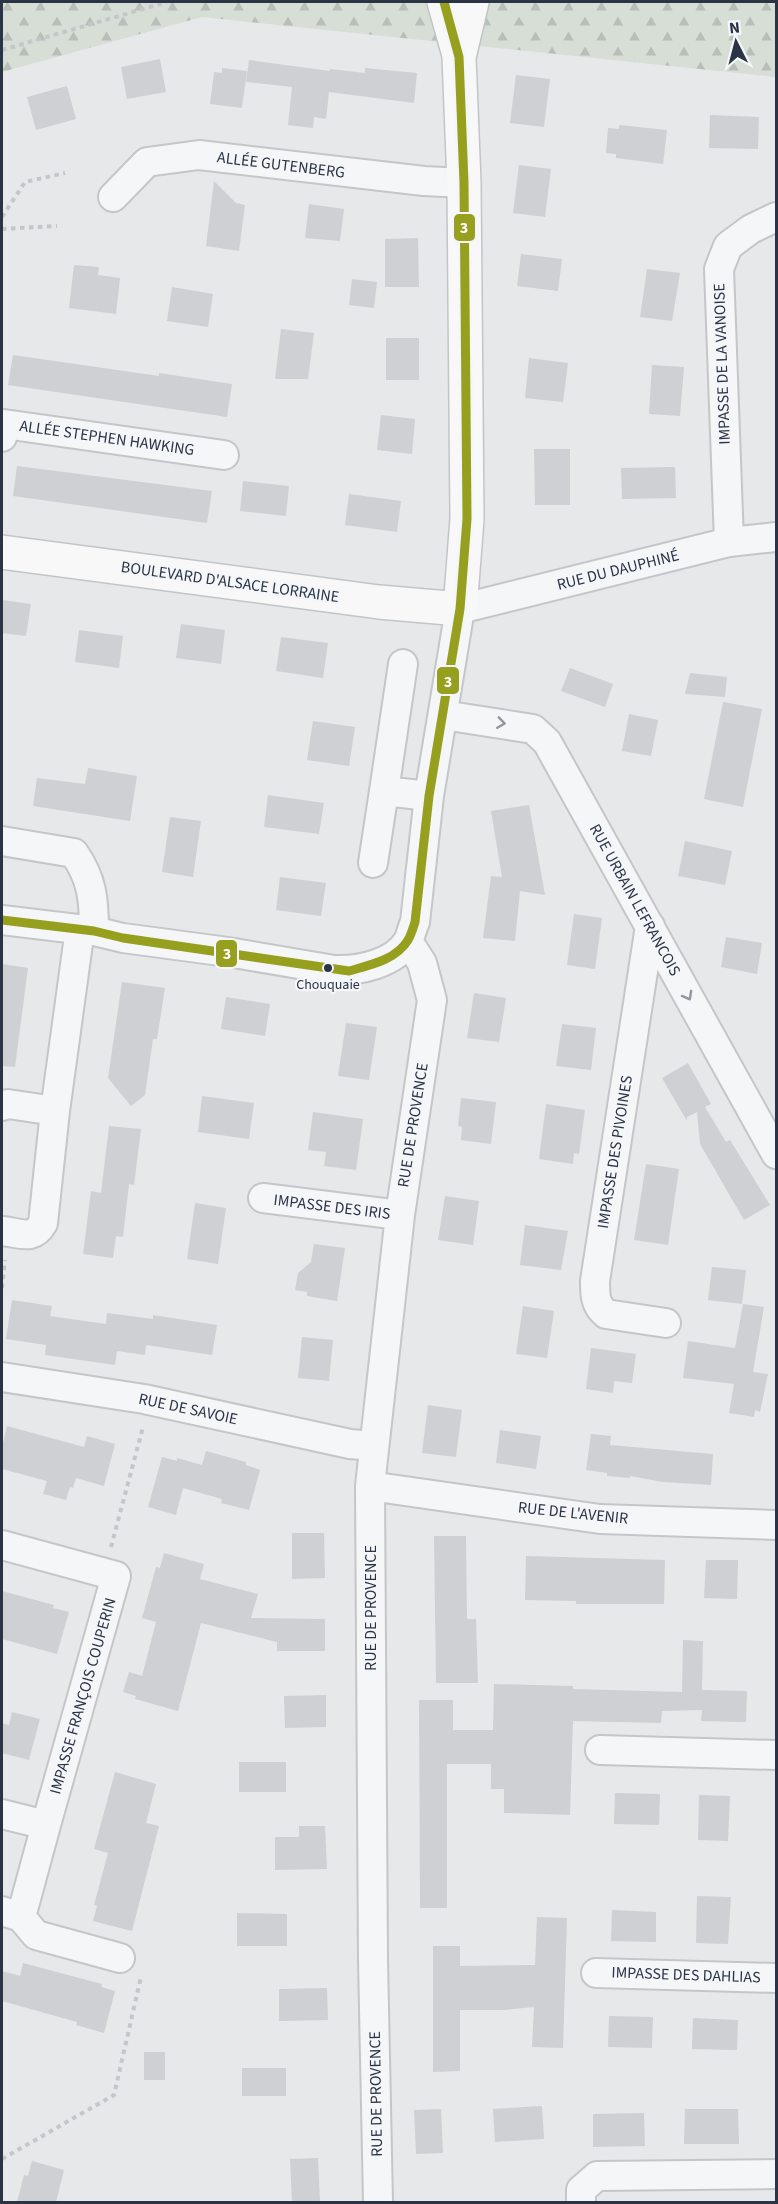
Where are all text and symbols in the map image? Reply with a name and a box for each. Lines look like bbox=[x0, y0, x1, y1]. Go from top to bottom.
north arrow bbox=[706, 12, 766, 72]
text: N bbox=[728, 17, 741, 40]
street label: ALLÉE GUTENBERG bbox=[216, 146, 346, 184]
line badge: 3 bbox=[453, 213, 476, 242]
text: 3 bbox=[460, 217, 468, 239]
street label: IMPASSE DE LA VANOISE bbox=[708, 283, 736, 445]
street label: ALLÉE STEPHEN HAWKING bbox=[18, 415, 196, 461]
street label: RUE DU DAUPHINÉ bbox=[555, 544, 681, 596]
street label: BOULEVARD D'ALSACE LORRAINE bbox=[119, 556, 341, 608]
line badge: 3 bbox=[436, 666, 460, 695]
text: 3 bbox=[444, 671, 452, 693]
one-way arrow bbox=[496, 716, 506, 729]
street label: RUE URBAIN LEFRANCOIS bbox=[584, 820, 686, 980]
line badge: 3 bbox=[215, 939, 238, 968]
text: 3 bbox=[223, 943, 231, 965]
marker: Chouquaie bbox=[322, 962, 334, 974]
place label: Chouquaie bbox=[296, 975, 360, 995]
one-way arrow bbox=[681, 990, 692, 1000]
street label: RUE DE PROVENCE bbox=[392, 1061, 434, 1189]
street label: IMPASSE DES PIVOINES bbox=[592, 1074, 638, 1230]
street label: IMPASSE DES IRIS bbox=[272, 1189, 392, 1225]
street label: RUE DE SAVOIE bbox=[136, 1388, 240, 1430]
street label: RUE DE L'AVENIR bbox=[517, 1496, 629, 1530]
street label: RUE DE PROVENCE bbox=[360, 1545, 382, 1671]
street label: IMPASSE FRANÇOIS COUPERIN bbox=[44, 1595, 122, 1797]
street label: IMPASSE DES DAHLIAS bbox=[611, 1961, 761, 1989]
street label: RUE DE PROVENCE bbox=[364, 2031, 388, 2157]

